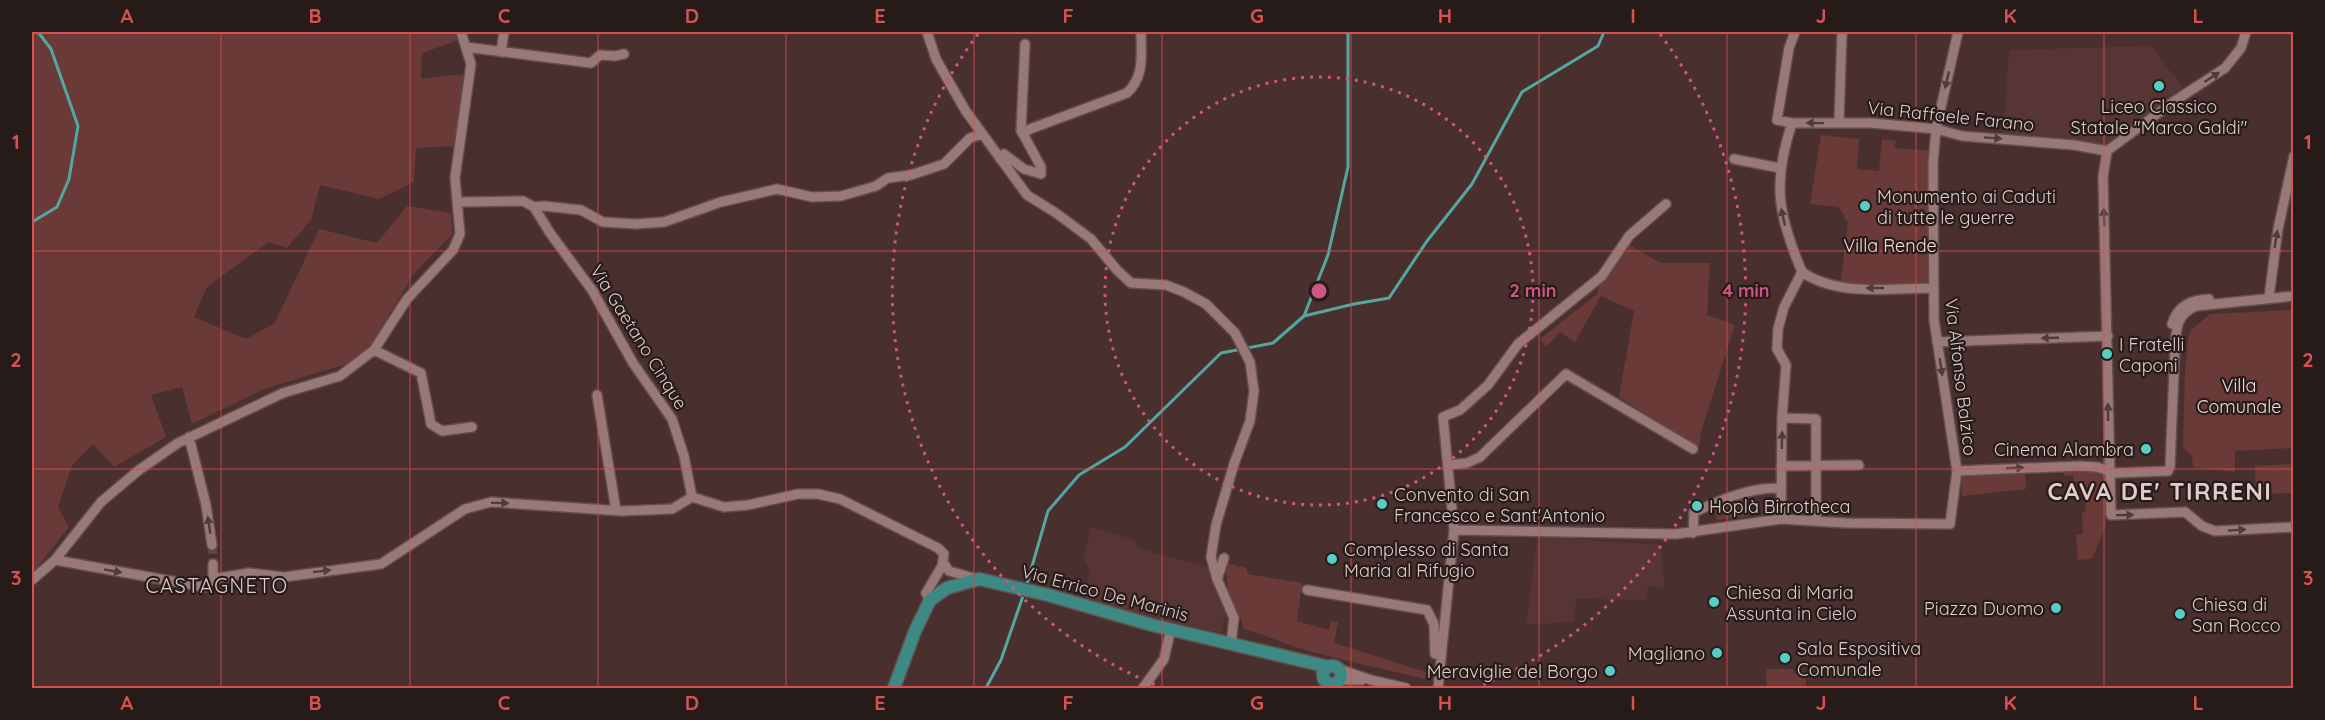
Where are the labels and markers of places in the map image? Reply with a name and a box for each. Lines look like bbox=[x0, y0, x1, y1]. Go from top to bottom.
marker: Liceo Classico Statale "Marco Galdi" bbox=[2152, 79, 2166, 93]
place label: Liceo Classico Statale "Marco Galdi" bbox=[2071, 95, 2248, 139]
place label: Monumento ai Caduti di tutte le guerre bbox=[1877, 185, 2056, 229]
marker: Monumento ai Caduti di tutte le guerre bbox=[1858, 199, 1872, 213]
centre of rings bbox=[1309, 281, 1329, 301]
place label: I Fratelli Caponi bbox=[2119, 333, 2184, 377]
marker: I Fratelli Caponi bbox=[2100, 347, 2114, 361]
place label: Cinema Alambra bbox=[1994, 438, 2134, 461]
marker: Cinema Alambra bbox=[2139, 442, 2153, 456]
place label: Convento di San Francesco e Sant'Antonio bbox=[1394, 483, 1605, 527]
place label: Hoplà Birrotheca bbox=[1709, 495, 1850, 518]
marker: Convento di San Francesco e Sant'Antonio bbox=[1375, 497, 1389, 511]
marker: Hoplà Birrotheca bbox=[1690, 499, 1704, 513]
place label: Complesso di Santa Maria al Rifugio bbox=[1344, 538, 1509, 582]
marker: Complesso di Santa Maria al Rifugio bbox=[1325, 552, 1339, 566]
place label: Chiesa di Maria Assunta in Cielo bbox=[1726, 581, 1857, 625]
place label: Chiesa di San Rocco bbox=[2192, 593, 2281, 637]
marker: Chiesa di Maria Assunta in Cielo bbox=[1707, 595, 1721, 609]
place label: Piazza Duomo bbox=[1924, 597, 2044, 620]
marker: Piazza Duomo bbox=[2049, 601, 2063, 615]
marker: Chiesa di San Rocco bbox=[2173, 607, 2187, 621]
place label: Sala Espositiva Comunale bbox=[1797, 637, 1921, 681]
place label: Magliano bbox=[1628, 642, 1705, 665]
marker: Magliano bbox=[1710, 646, 1724, 660]
marker: Sala Espositiva Comunale bbox=[1778, 651, 1792, 665]
place label: Meraviglie del Borgo bbox=[1427, 660, 1598, 683]
marker: Meraviglie del Borgo bbox=[1603, 664, 1617, 678]

